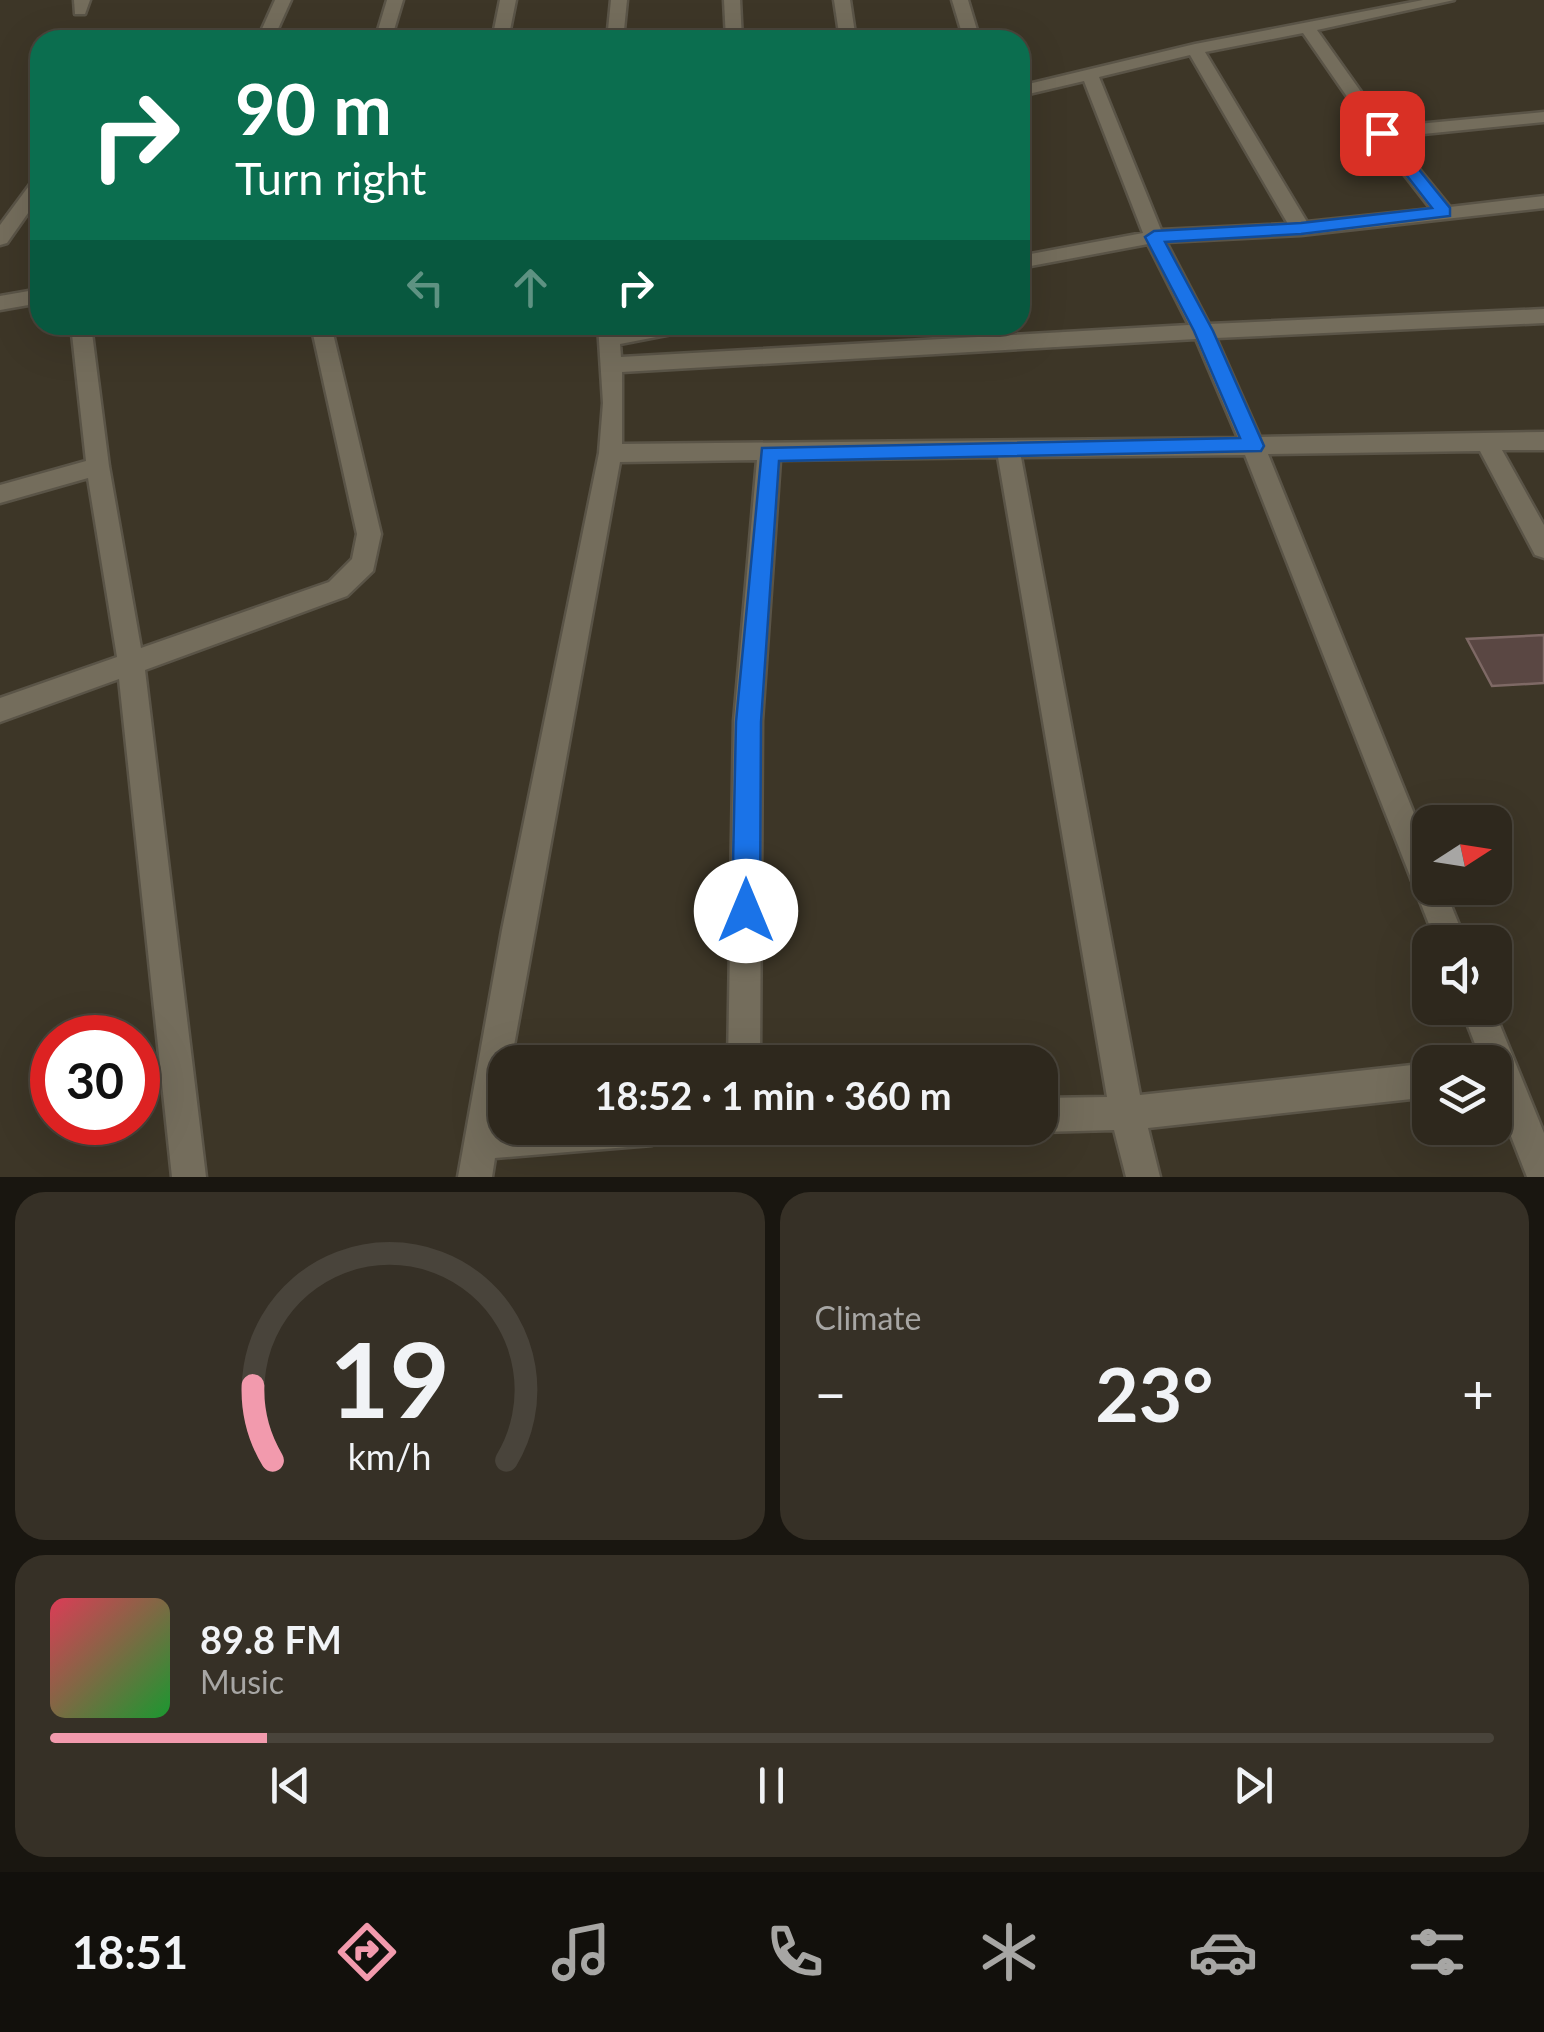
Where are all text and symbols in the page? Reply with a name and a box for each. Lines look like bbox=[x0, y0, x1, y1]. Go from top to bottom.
text: 90 m bbox=[235, 66, 392, 150]
icon: right bbox=[70, 70, 200, 200]
pin bbox=[1340, 91, 1425, 176]
icon: arrive bbox=[1355, 106, 1410, 161]
text: Turn right bbox=[235, 151, 426, 205]
icon: left bbox=[398, 260, 453, 315]
icon: ahead bbox=[503, 260, 558, 315]
icon: right bbox=[608, 260, 663, 315]
north arrow bbox=[1412, 805, 1512, 905]
map controls bbox=[1412, 805, 1512, 1145]
position arrow bbox=[694, 859, 798, 963]
button: sound bbox=[1412, 925, 1512, 1025]
speed limit sign: 30 bbox=[30, 1015, 160, 1145]
button: layers bbox=[1412, 1045, 1512, 1145]
text: 18:52 · 1 min · 360 m bbox=[594, 1072, 952, 1118]
text: Climate bbox=[815, 1298, 921, 1337]
text: 19 bbox=[329, 1315, 450, 1440]
text: 23° bbox=[1095, 1348, 1213, 1438]
text: − bbox=[815, 1360, 846, 1426]
text: + bbox=[1462, 1360, 1494, 1426]
text: km/h bbox=[348, 1435, 432, 1478]
text: 89.8 FM bbox=[200, 1616, 342, 1662]
text: Music bbox=[200, 1662, 284, 1701]
icon: previous bbox=[263, 1758, 318, 1813]
icon: pause bbox=[744, 1758, 799, 1813]
icon: next bbox=[1226, 1758, 1281, 1813]
icon: directions bbox=[332, 1917, 402, 1987]
icon: music bbox=[546, 1917, 616, 1987]
icon: phone bbox=[760, 1917, 830, 1987]
icon: climate bbox=[974, 1917, 1044, 1987]
icon: car bbox=[1188, 1917, 1258, 1987]
icon: filters bbox=[1402, 1917, 1472, 1987]
text: 18:51 bbox=[72, 1925, 188, 1979]

